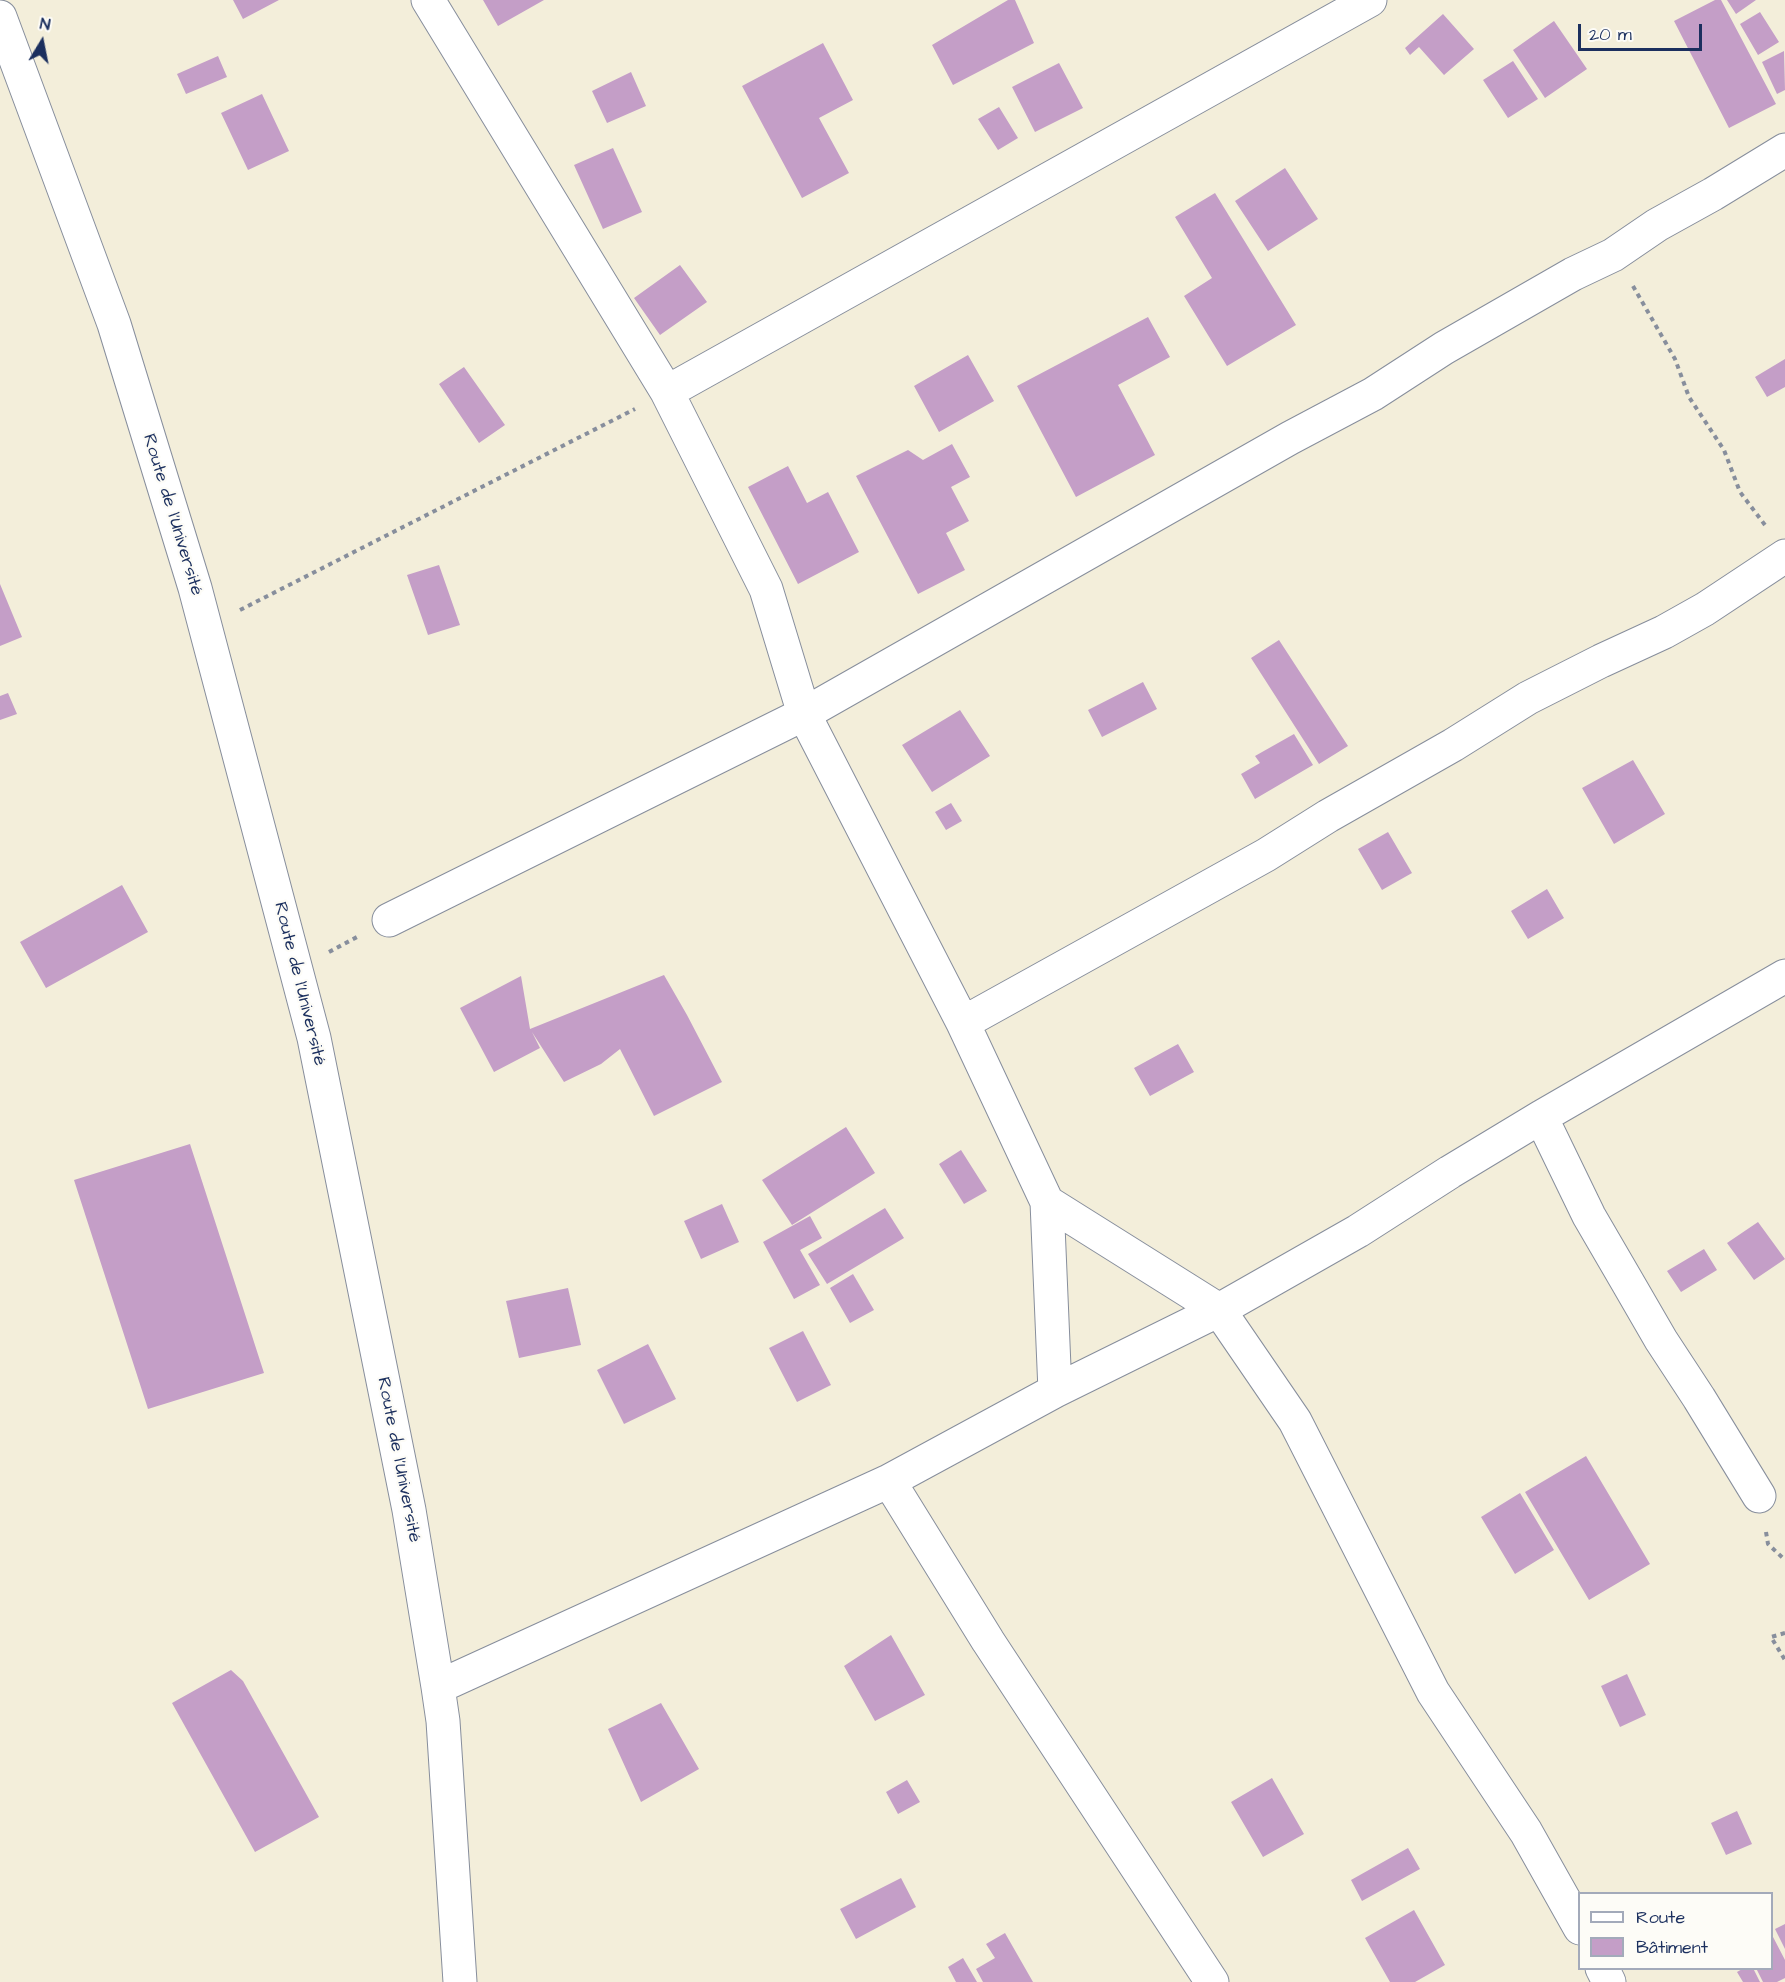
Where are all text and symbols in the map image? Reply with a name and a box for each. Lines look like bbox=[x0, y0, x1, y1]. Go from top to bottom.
north arrow bbox=[12, 12, 72, 72]
scale bar bbox=[1581, 12, 1706, 50]
text: N bbox=[38, 13, 52, 36]
text: 20 m bbox=[1589, 22, 1632, 47]
street label: Route de l'Université bbox=[137, 432, 207, 598]
street label: Route de l'Université bbox=[268, 900, 330, 1068]
street label: Route de l'Université bbox=[371, 1376, 425, 1544]
legend bbox=[1578, 1892, 1773, 1970]
text: Route bbox=[1636, 1905, 1685, 1930]
text: Bâtiment bbox=[1636, 1935, 1708, 1960]

